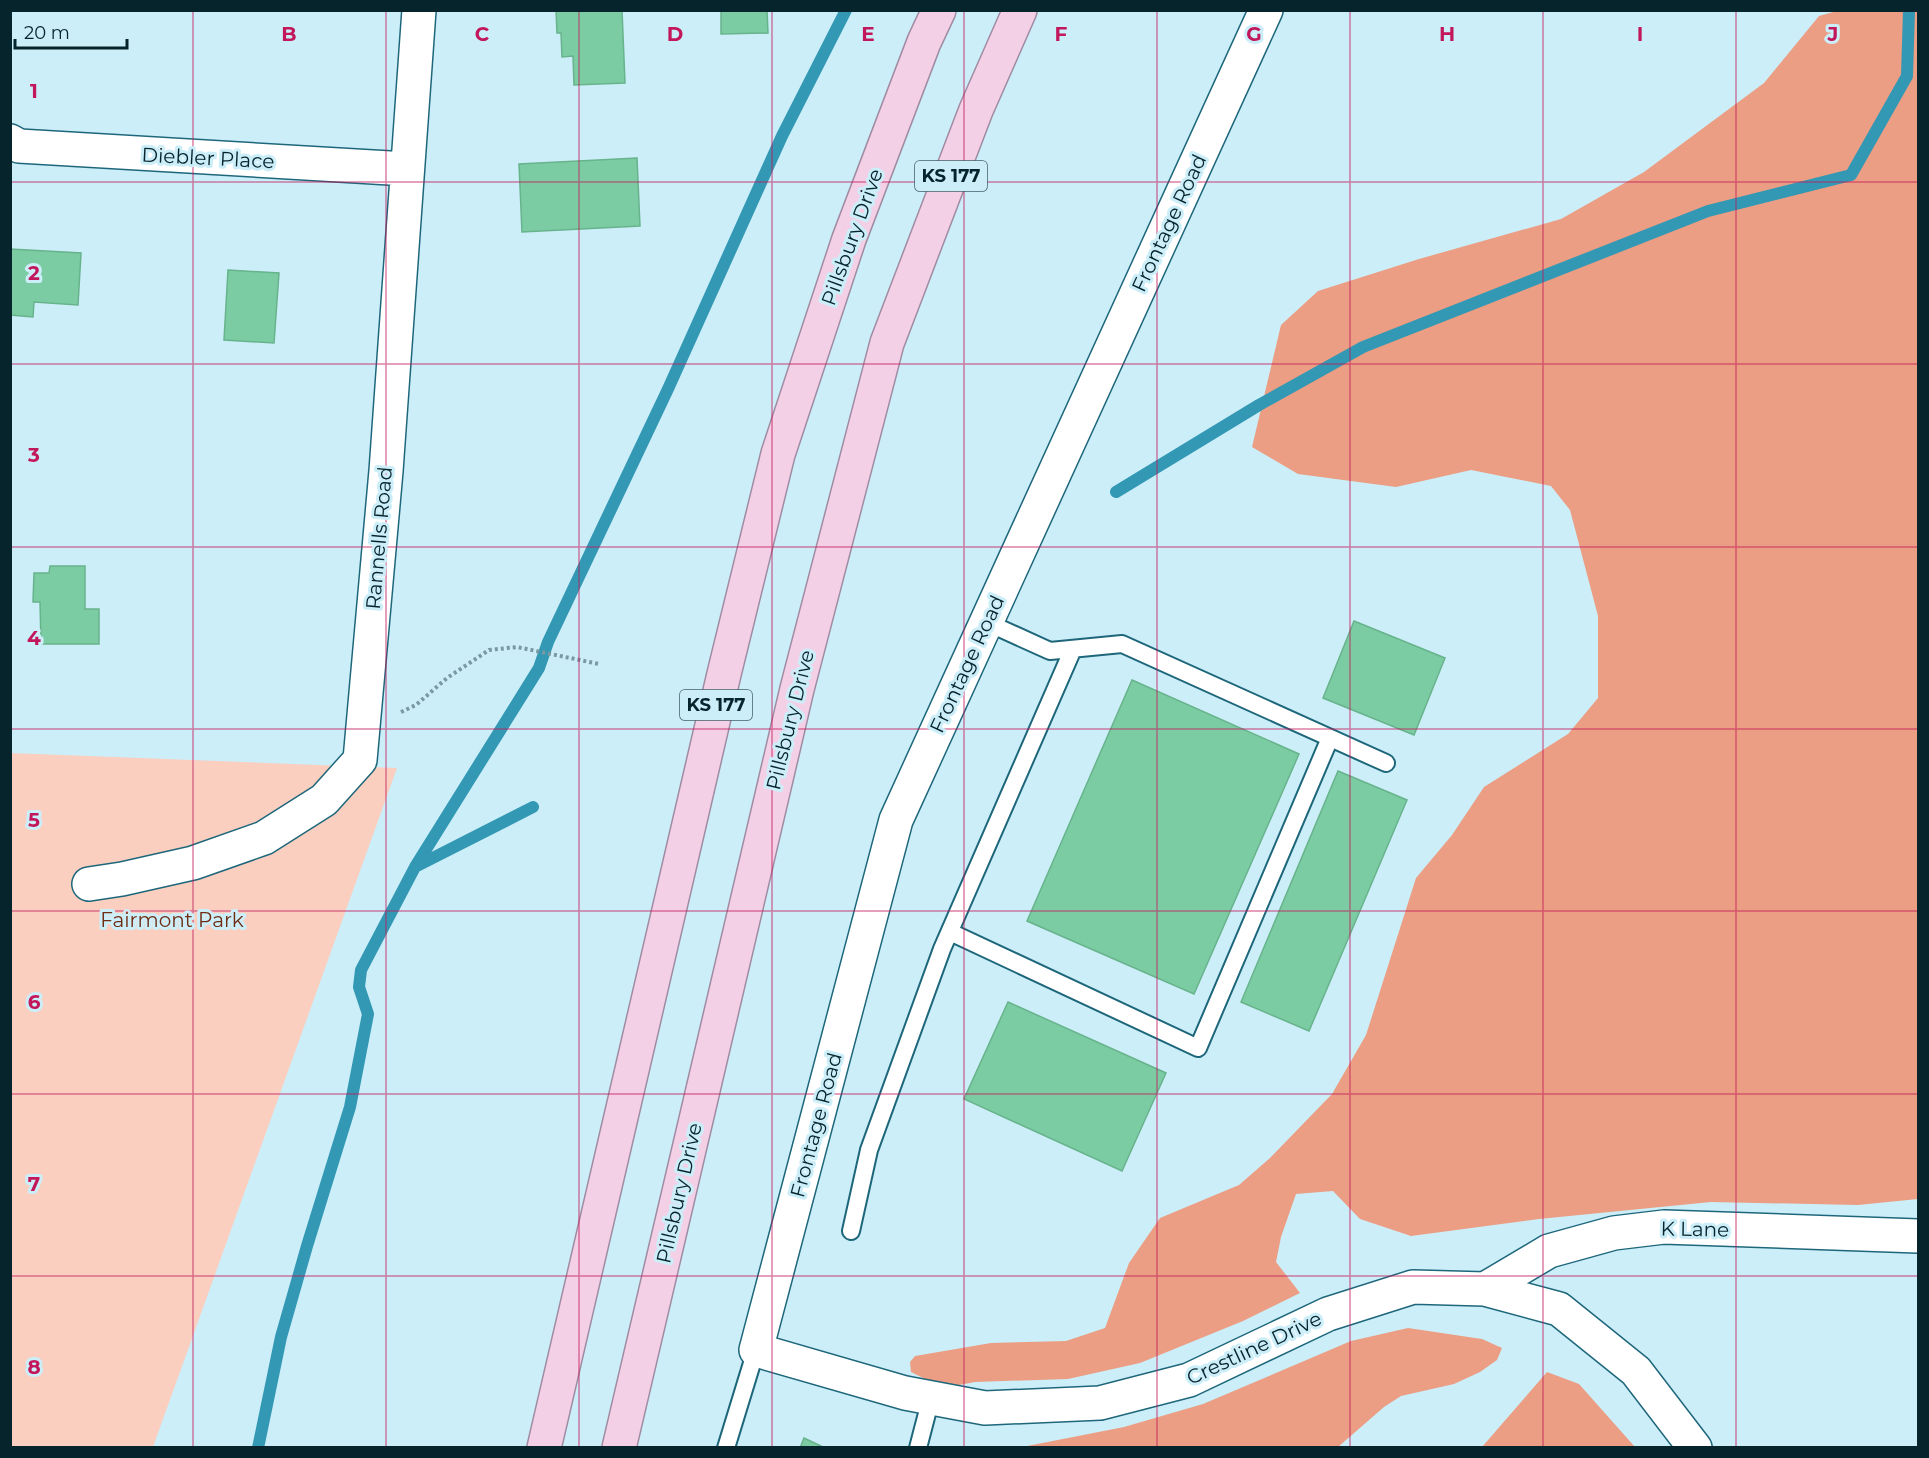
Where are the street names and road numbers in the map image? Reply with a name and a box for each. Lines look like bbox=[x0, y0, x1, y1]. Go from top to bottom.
street label: Diebler Place bbox=[141, 143, 275, 173]
street label: Frontage Road bbox=[1127, 150, 1211, 296]
road number: KS 177 bbox=[915, 161, 987, 191]
street label: Pillsbury Drive bbox=[816, 165, 888, 309]
street label: Rannells Road bbox=[361, 466, 397, 610]
street label: Frontage Road bbox=[925, 591, 1009, 737]
street label: Pillsbury Drive bbox=[761, 647, 819, 793]
road number: KS 177 bbox=[680, 690, 752, 720]
street label: Frontage Road bbox=[785, 1050, 847, 1200]
street label: Pillsbury Drive bbox=[651, 1120, 707, 1266]
street label: K Lane bbox=[1660, 1216, 1730, 1242]
street label: Crestline Drive bbox=[1183, 1306, 1325, 1390]

